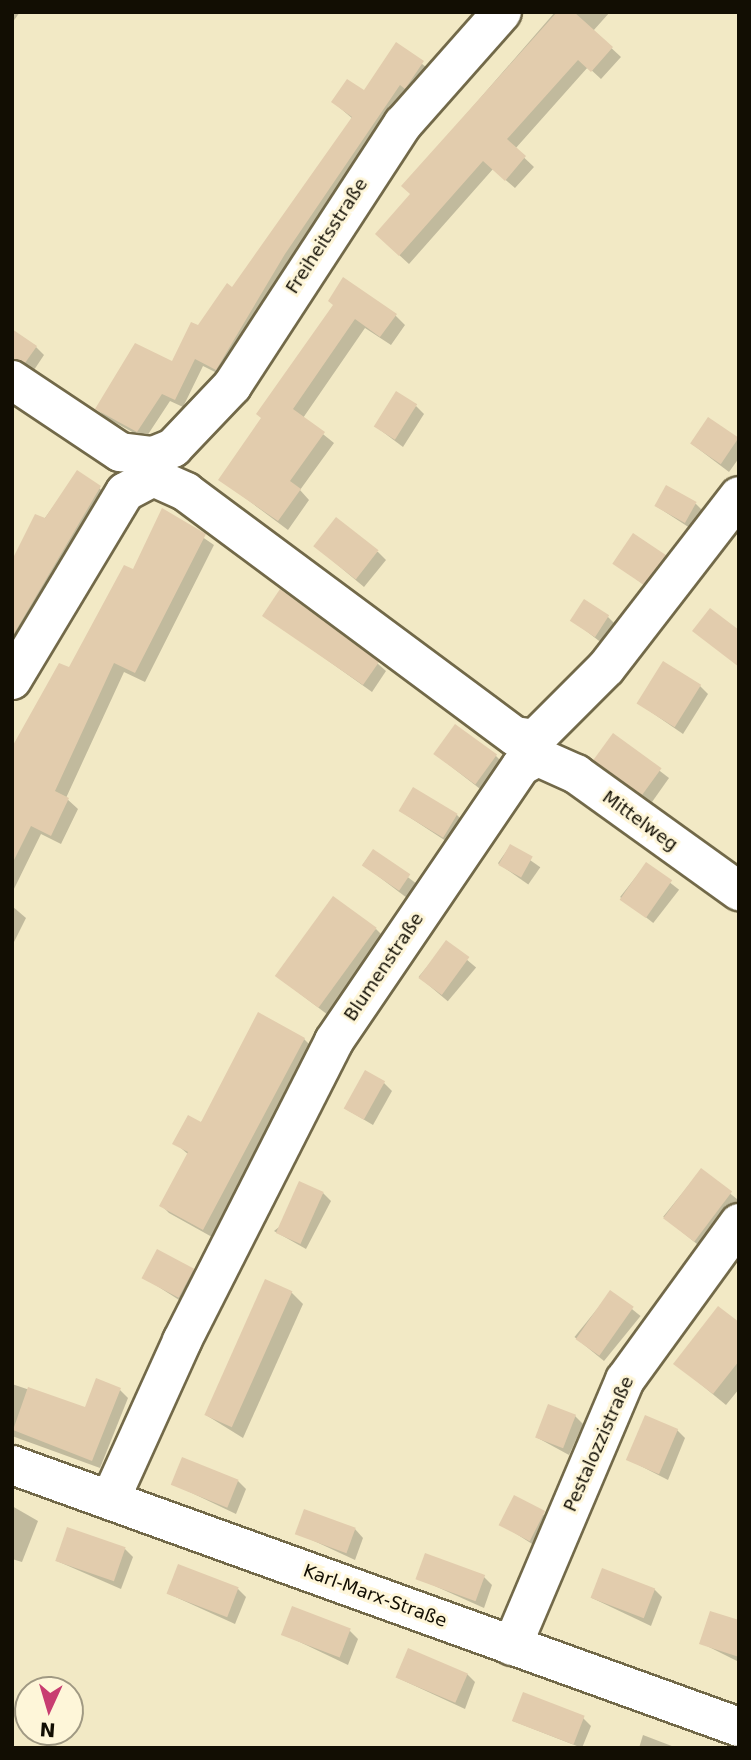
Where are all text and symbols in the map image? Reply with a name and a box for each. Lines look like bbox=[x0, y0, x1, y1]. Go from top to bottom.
street label: Freiheitsstraße bbox=[282, 174, 372, 298]
street label: Mittelweg bbox=[598, 786, 682, 856]
street label: Blumenstraße bbox=[340, 909, 428, 1025]
street label: Pestalozzistraße bbox=[559, 1373, 639, 1515]
street label: Karl-Marx-Straße bbox=[300, 1560, 450, 1632]
north arrow bbox=[14, 1676, 84, 1746]
text: N bbox=[39, 1718, 56, 1741]

